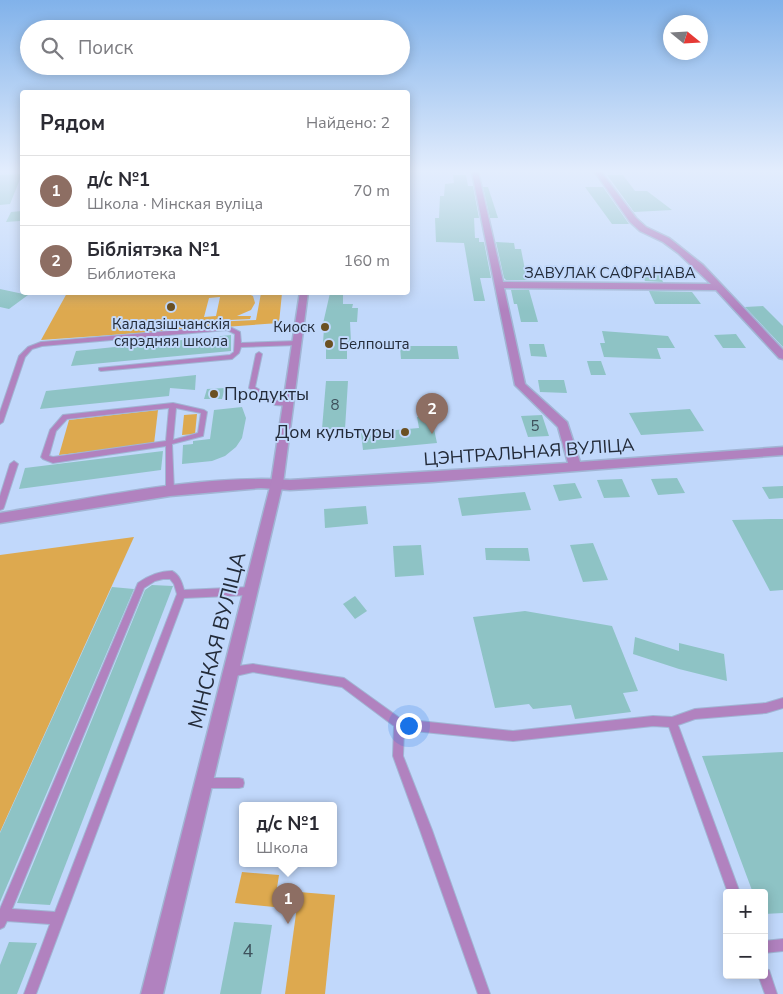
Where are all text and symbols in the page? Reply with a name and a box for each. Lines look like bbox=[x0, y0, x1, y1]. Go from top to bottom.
north arrow bbox=[663, 15, 708, 60]
search box bbox=[20, 20, 410, 75]
icon: search bbox=[38, 34, 66, 62]
text: Поиск bbox=[78, 35, 133, 61]
text: Рядом bbox=[40, 109, 105, 137]
text: Найдено: 2 bbox=[306, 112, 390, 134]
text: д/с №1 bbox=[87, 167, 150, 193]
text: 1 bbox=[51, 180, 61, 202]
text: 70 m bbox=[353, 180, 390, 202]
text: Школа · Мінская вуліца bbox=[87, 193, 263, 215]
text: Бібліятэка №1 bbox=[87, 237, 221, 263]
text: 2 bbox=[51, 250, 61, 272]
text: 160 m bbox=[343, 250, 390, 272]
text: Библиотека bbox=[87, 263, 176, 285]
street label: ЗАВУЛАК САФРАНАВА bbox=[524, 263, 696, 283]
marker: Каладзішчанскія сярэдняя школа bbox=[165, 301, 177, 313]
place label: Каладзішчанскія сярэдняя школа bbox=[112, 314, 230, 351]
place label: Киоск bbox=[273, 317, 315, 337]
marker: Киоск bbox=[319, 321, 331, 333]
place label: Белпошта bbox=[339, 334, 410, 354]
marker: Белпошта bbox=[323, 338, 335, 350]
place label: Продукты bbox=[224, 382, 309, 406]
marker: Продукты bbox=[208, 388, 220, 400]
pin: 2 bbox=[416, 393, 448, 434]
house number: 8 bbox=[330, 395, 340, 415]
house number: 5 bbox=[530, 416, 540, 436]
place label: Дом культуры bbox=[275, 420, 395, 444]
marker: Дом культуры bbox=[399, 426, 411, 438]
street label: ЦЭНТРАЛЬНАЯ ВУЛІЦА bbox=[423, 433, 635, 471]
street label: МІНСКАЯ ВУЛІЦА bbox=[181, 549, 253, 731]
your location bbox=[396, 713, 422, 739]
popup bbox=[239, 802, 337, 867]
text: д/с №1 bbox=[256, 811, 320, 837]
text: Школа bbox=[256, 837, 308, 859]
pin: 1 bbox=[272, 883, 304, 924]
map controls bbox=[723, 889, 768, 979]
button: + bbox=[723, 889, 768, 934]
button: − bbox=[723, 934, 768, 979]
house number: 4 bbox=[243, 939, 254, 963]

